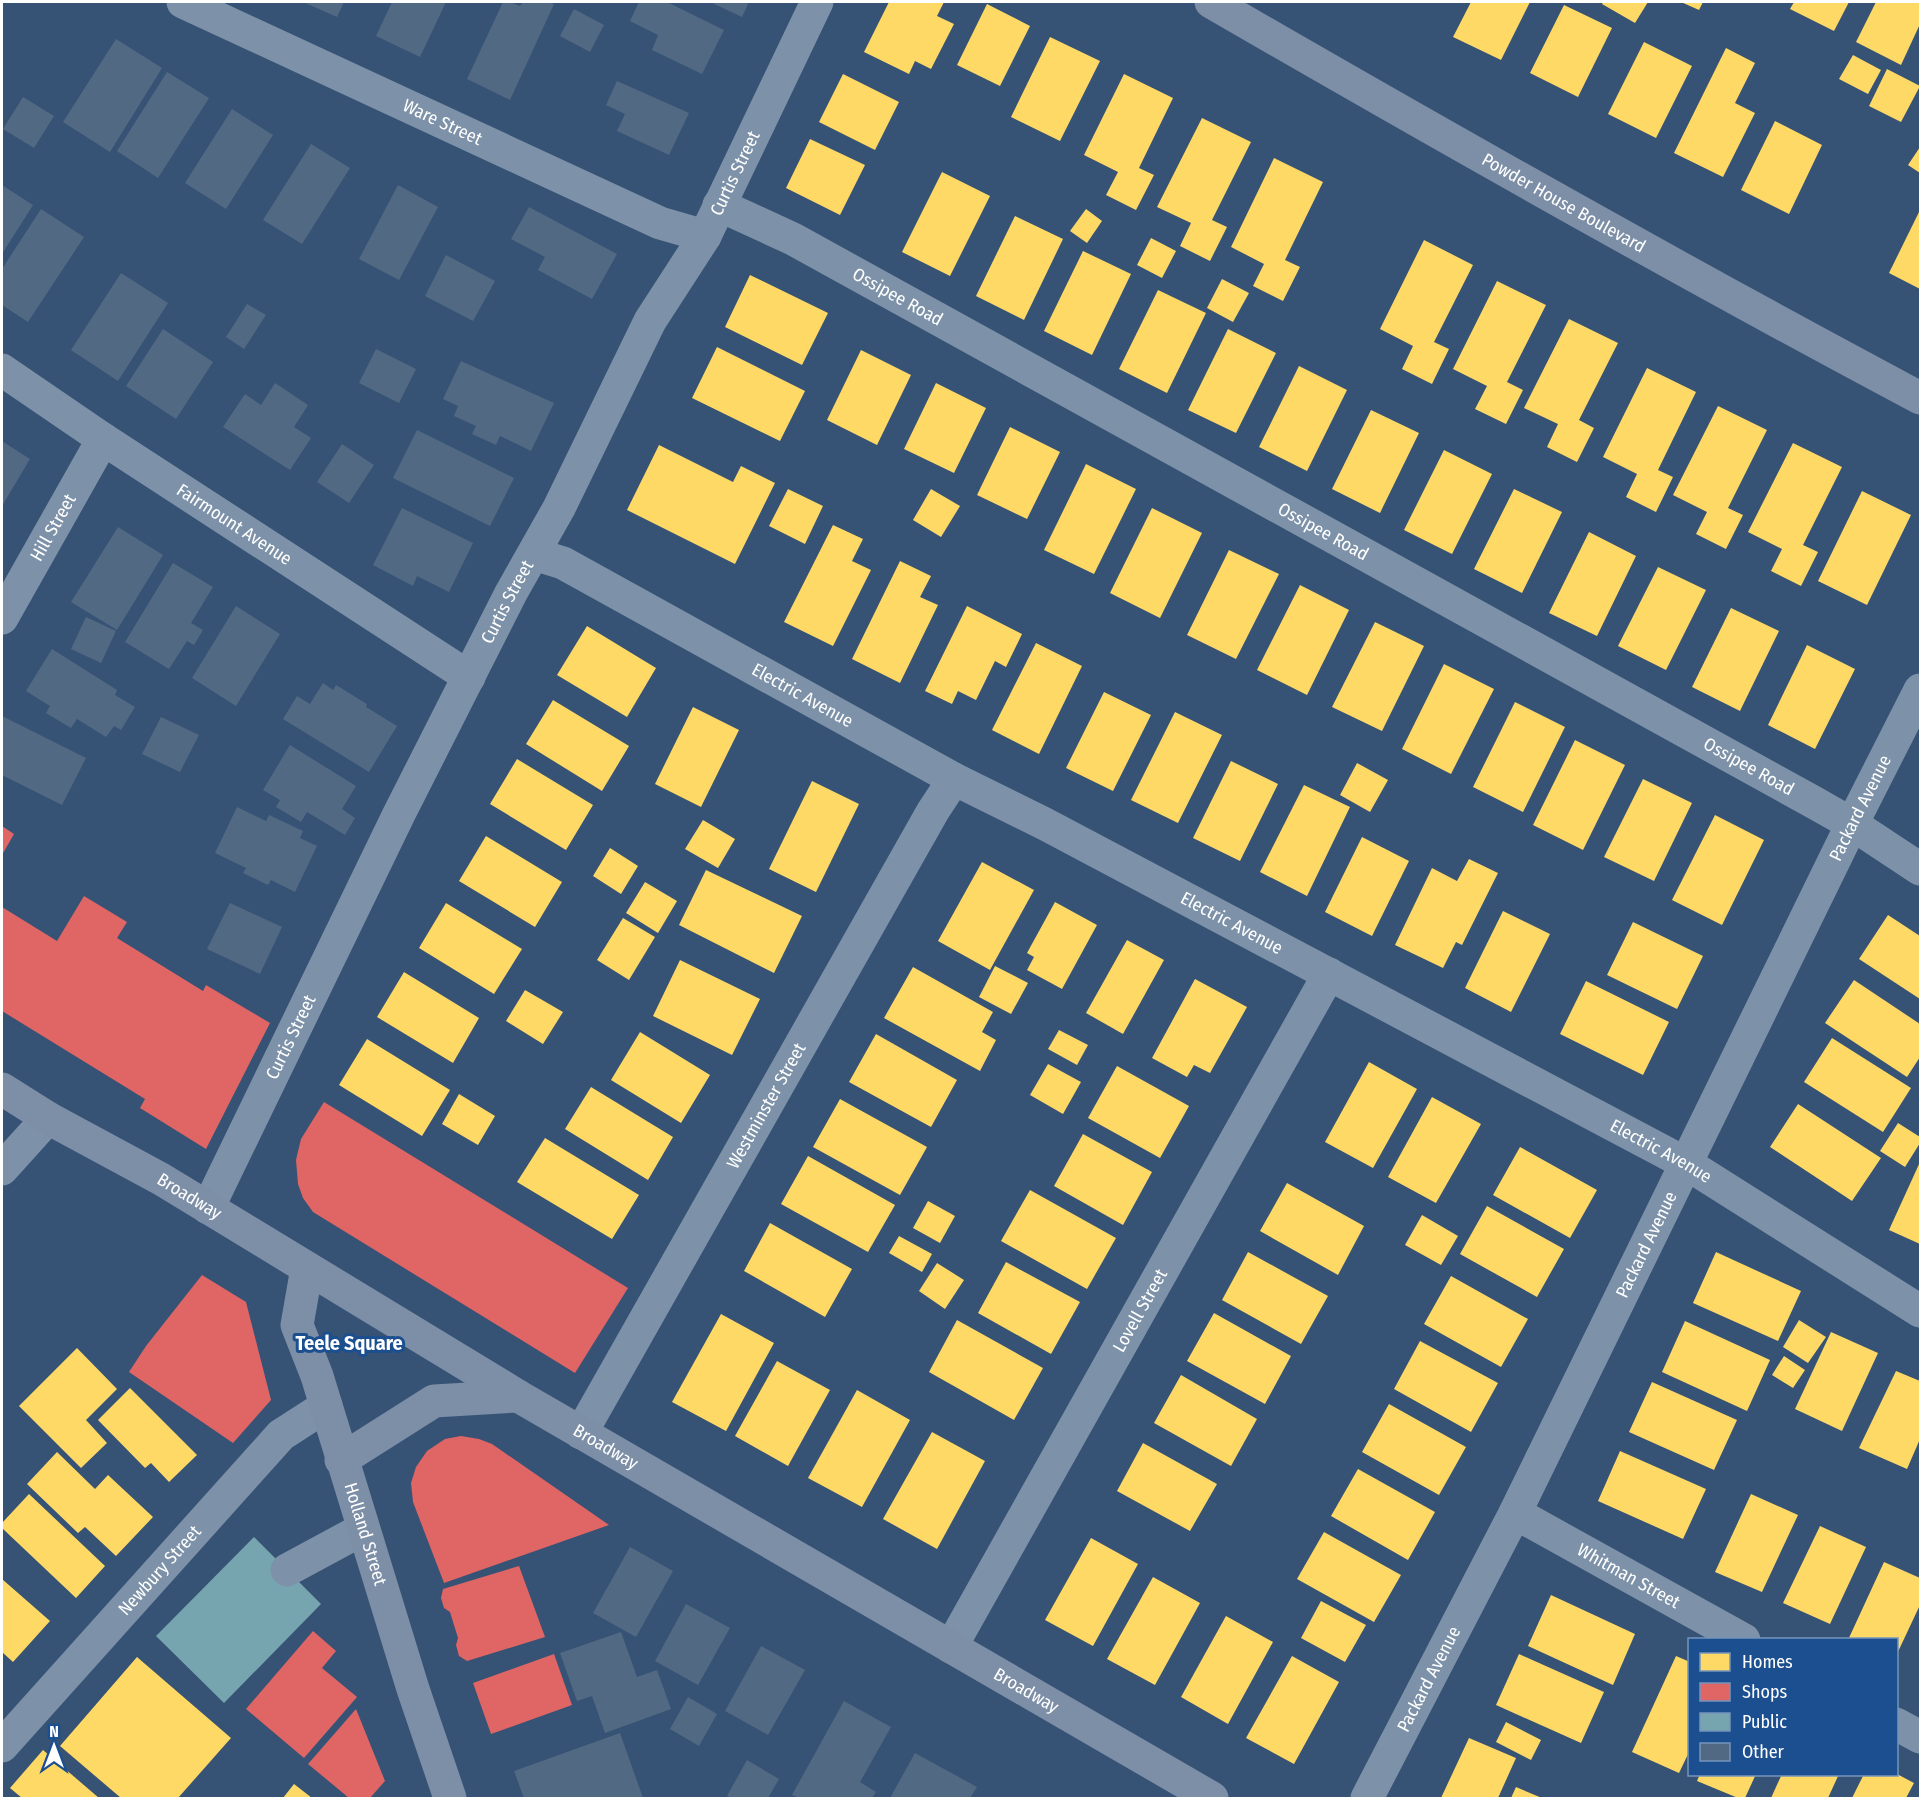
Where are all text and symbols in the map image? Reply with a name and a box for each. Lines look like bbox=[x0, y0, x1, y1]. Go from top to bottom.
street label: Ware Street bbox=[399, 94, 486, 150]
street label: Curtis Street bbox=[705, 127, 765, 219]
street label: Powder House Boulevard bbox=[1478, 148, 1649, 258]
street label: Ossipee Road bbox=[849, 263, 947, 331]
street label: Fairmount Avenue bbox=[173, 479, 296, 570]
street label: Hill Street bbox=[25, 490, 81, 565]
street label: Ossipee Road bbox=[1274, 498, 1372, 565]
street label: Curtis Street bbox=[476, 556, 538, 647]
street label: Electric Avenue bbox=[748, 658, 857, 732]
street label: Ossipee Road bbox=[1700, 733, 1798, 800]
street label: Packard Avenue bbox=[1825, 751, 1896, 865]
street label: Electric Avenue bbox=[1177, 887, 1287, 959]
street label: Curtis Street bbox=[261, 991, 321, 1083]
street label: Westminster Street bbox=[722, 1039, 810, 1172]
street label: Electric Avenue bbox=[1606, 1114, 1716, 1188]
street label: Broadway bbox=[153, 1168, 226, 1224]
street label: Packard Avenue bbox=[1611, 1188, 1682, 1301]
street label: Lovell Street bbox=[1108, 1265, 1172, 1356]
district label: Teele Square bbox=[295, 1331, 403, 1355]
street label: Broadway bbox=[569, 1419, 642, 1474]
street label: Holland Street bbox=[339, 1480, 392, 1588]
street label: Newbury Street bbox=[114, 1521, 206, 1620]
street label: Whitman Street bbox=[1573, 1539, 1684, 1613]
street label: Packard Avenue bbox=[1392, 1623, 1465, 1736]
legend bbox=[1688, 1638, 1898, 1776]
text: Homes bbox=[1742, 1651, 1793, 1673]
street label: Broadway bbox=[990, 1663, 1063, 1718]
text: Shops bbox=[1742, 1681, 1787, 1703]
text: Public bbox=[1742, 1711, 1787, 1733]
north arrow bbox=[24, 1716, 84, 1776]
text: N bbox=[49, 1722, 59, 1741]
text: Other bbox=[1742, 1741, 1785, 1763]

